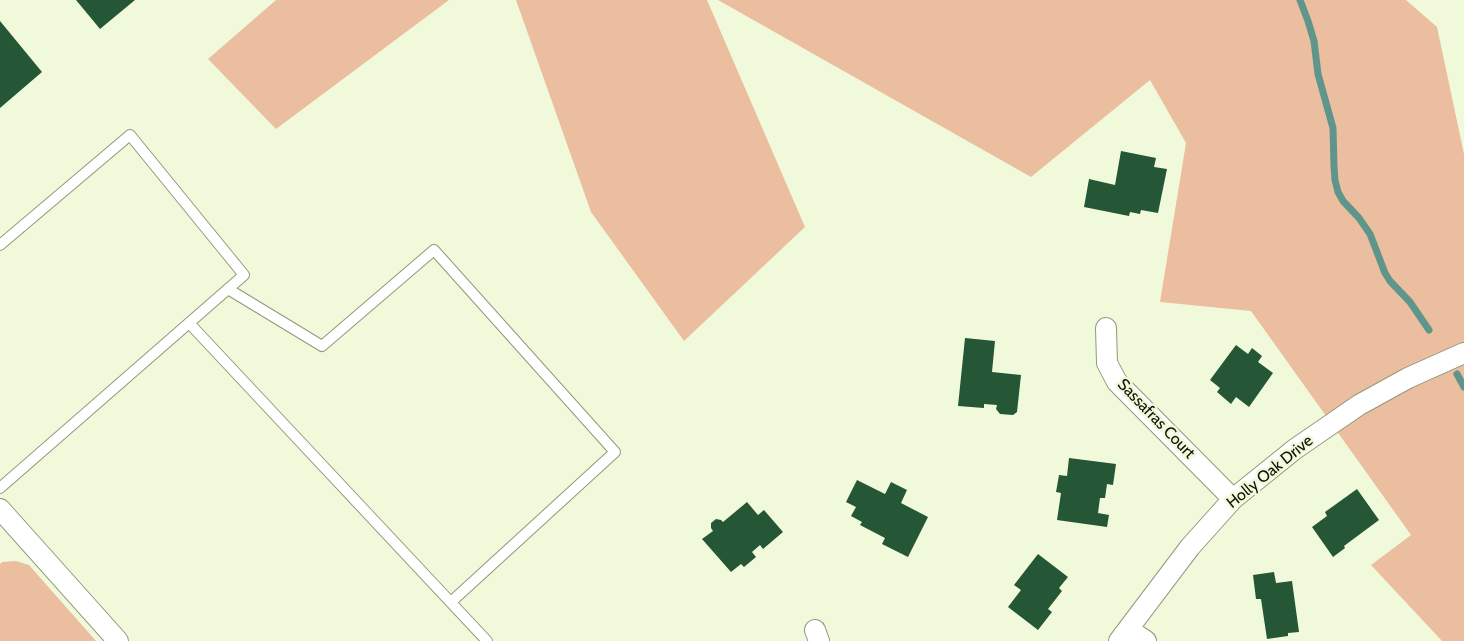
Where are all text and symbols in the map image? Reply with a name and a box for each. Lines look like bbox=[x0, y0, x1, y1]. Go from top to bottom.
street label: Sassafras Court bbox=[1113, 375, 1199, 463]
street label: Holly Oak Drive bbox=[1223, 431, 1317, 513]

